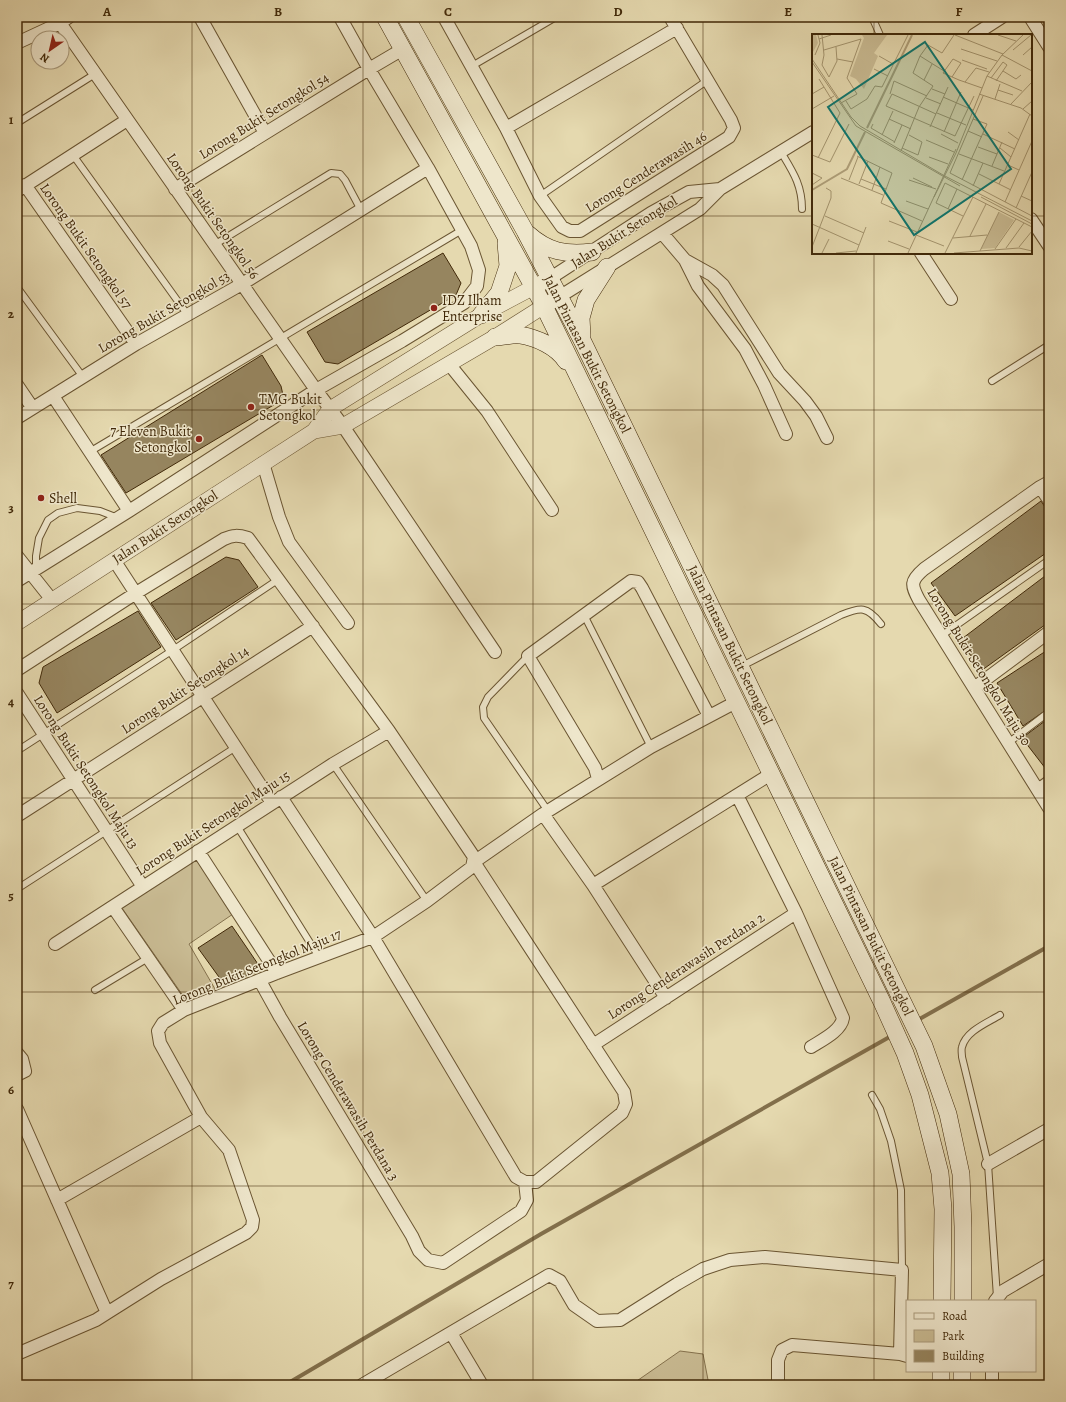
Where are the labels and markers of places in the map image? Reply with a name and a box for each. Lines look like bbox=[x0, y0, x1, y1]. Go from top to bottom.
place label: IDZ Ilham Enterprise bbox=[442, 291, 502, 326]
marker: IDZ Ilham Enterprise bbox=[429, 303, 439, 313]
place label: TMG Bukit Setongkol bbox=[259, 390, 322, 425]
marker: TMG Bukit Setongkol bbox=[246, 402, 256, 412]
place label: 7 Eleven Bukit Setongkol bbox=[110, 422, 192, 457]
marker: 7 Eleven Bukit Setongkol bbox=[194, 434, 204, 444]
place label: Shell bbox=[49, 489, 77, 508]
marker: Shell bbox=[36, 493, 46, 503]

